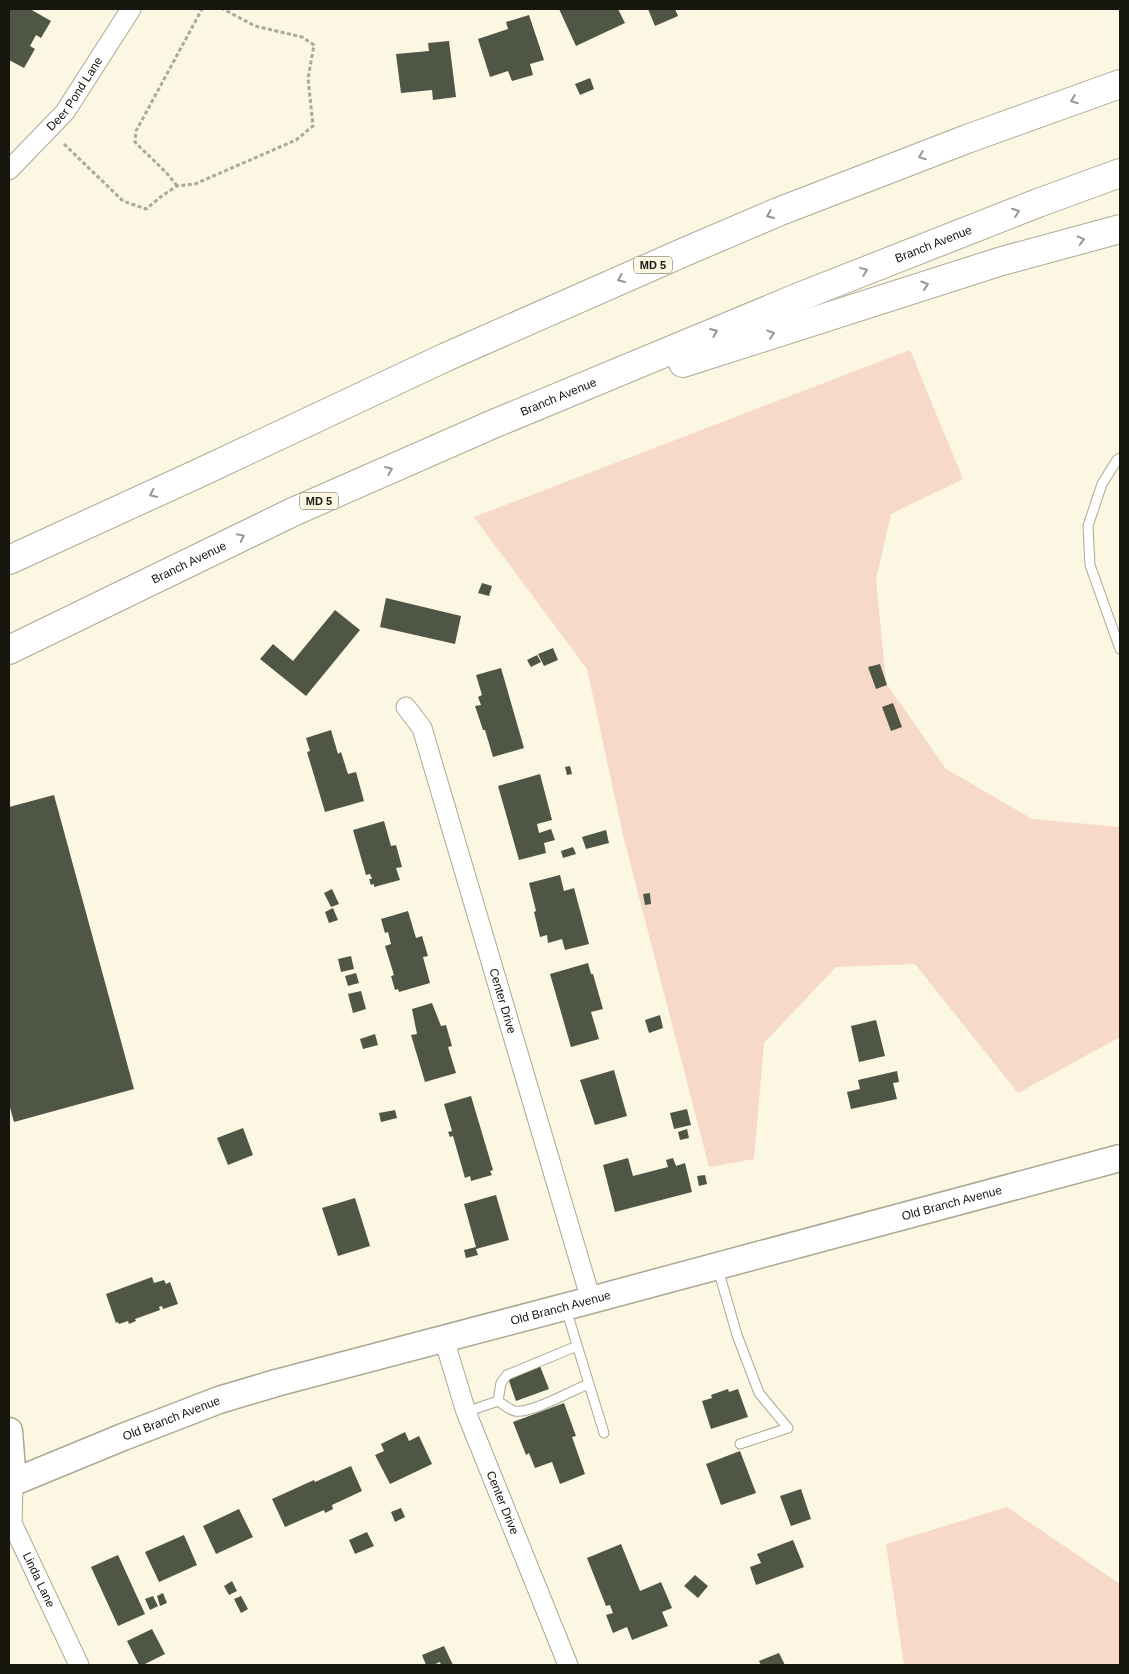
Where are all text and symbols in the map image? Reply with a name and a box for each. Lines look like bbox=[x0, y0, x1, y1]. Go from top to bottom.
street label: Deer Pond Lane bbox=[44, 54, 106, 134]
one-way arrow bbox=[1071, 94, 1079, 104]
one-way arrow bbox=[918, 150, 927, 160]
one-way arrow bbox=[1011, 208, 1020, 218]
one-way arrow bbox=[767, 210, 775, 220]
street label: Branch Avenue bbox=[893, 223, 974, 266]
one-way arrow bbox=[1077, 235, 1085, 245]
road number: MD 5 bbox=[634, 256, 672, 274]
one-way arrow bbox=[859, 267, 868, 277]
one-way arrow bbox=[617, 273, 626, 284]
one-way arrow bbox=[921, 280, 929, 290]
one-way arrow bbox=[709, 328, 718, 339]
one-way arrow bbox=[766, 330, 774, 340]
street label: Branch Avenue bbox=[518, 375, 599, 419]
one-way arrow bbox=[384, 466, 393, 477]
one-way arrow bbox=[149, 488, 158, 499]
road number: MD 5 bbox=[300, 492, 338, 510]
one-way arrow bbox=[236, 533, 245, 544]
street label: Branch Avenue bbox=[149, 538, 229, 587]
street label: Center Drive bbox=[486, 967, 519, 1036]
street label: Old Branch Avenue bbox=[900, 1183, 1004, 1223]
street label: Old Branch Avenue bbox=[509, 1288, 613, 1328]
street label: Old Branch Avenue bbox=[121, 1393, 222, 1444]
street label: Center Drive bbox=[483, 1469, 522, 1537]
street label: Linda Lane bbox=[20, 1550, 58, 1610]

